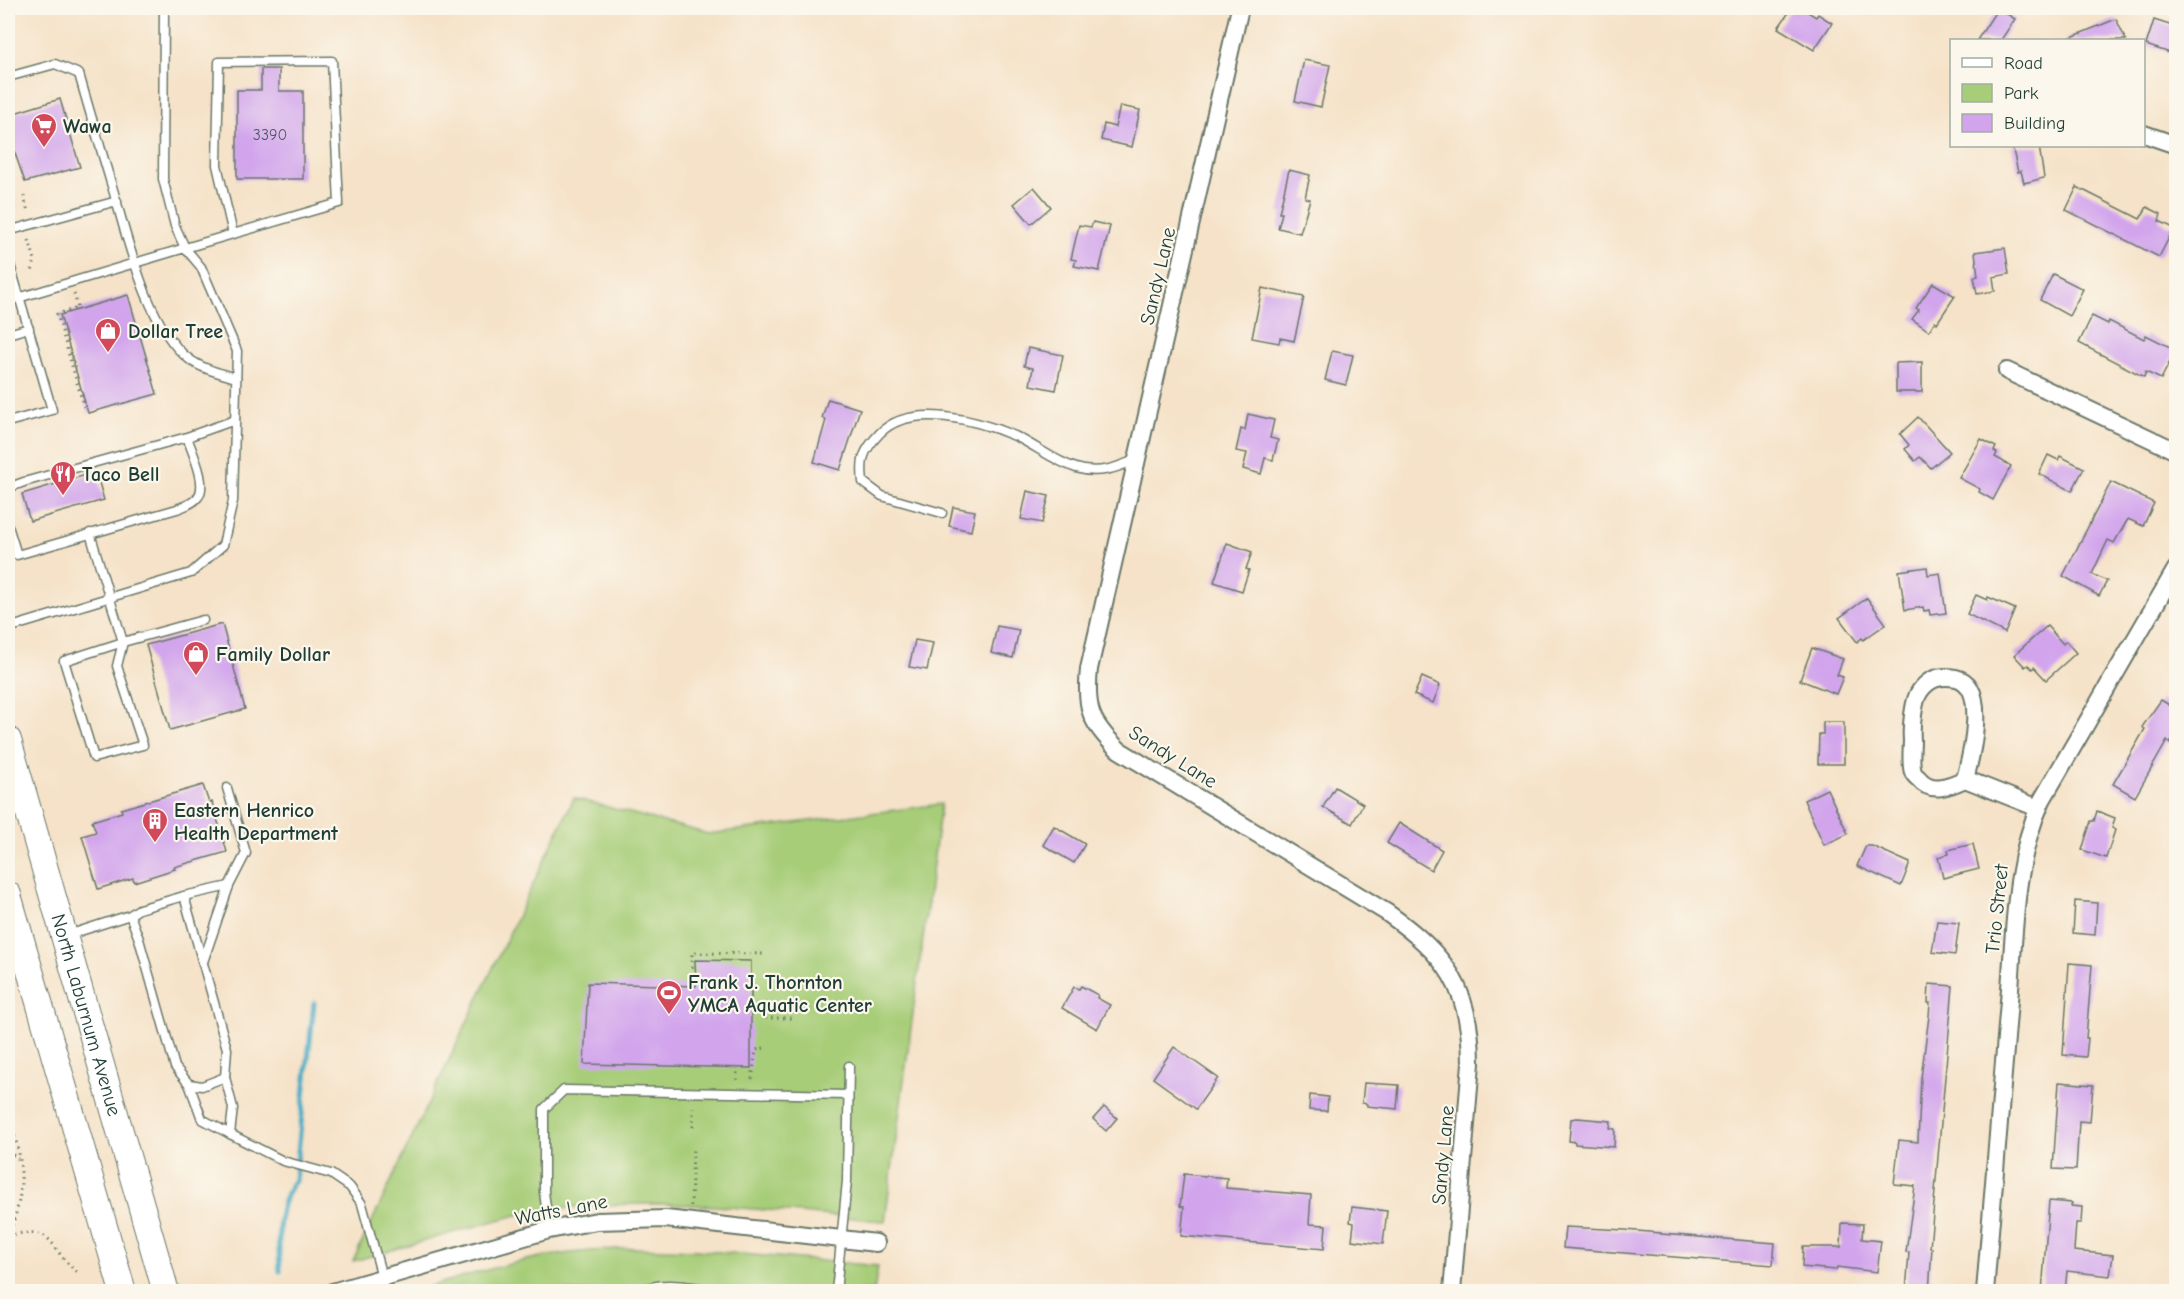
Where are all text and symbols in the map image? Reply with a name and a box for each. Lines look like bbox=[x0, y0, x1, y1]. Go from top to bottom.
legend bbox=[1950, 39, 2145, 147]
text: Road bbox=[2004, 53, 2043, 74]
text: Park bbox=[2004, 83, 2039, 104]
supermarket icon: Wawa bbox=[29, 111, 59, 149]
text: Building bbox=[2004, 113, 2066, 134]
place label: Wawa bbox=[63, 115, 112, 138]
house number: 3390 bbox=[253, 126, 287, 144]
street label: Sandy Lane bbox=[1136, 225, 1180, 327]
shop icon: Dollar Tree bbox=[93, 316, 123, 354]
place label: Dollar Tree bbox=[128, 320, 223, 343]
restaurant icon: Taco Bell bbox=[48, 459, 78, 497]
place label: Taco Bell bbox=[82, 463, 159, 486]
shop icon: Family Dollar bbox=[181, 639, 211, 677]
place label: Family Dollar bbox=[216, 643, 330, 666]
street label: Sandy Lane bbox=[1125, 721, 1221, 793]
place label: Eastern Henrico Health Department bbox=[174, 799, 338, 845]
building icon: Eastern Henrico Health Department bbox=[140, 806, 170, 844]
street label: Trio Street bbox=[1981, 862, 2013, 955]
street label: North Laburnum Avenue bbox=[47, 911, 127, 1119]
place label: Frank J. Thornton YMCA Aquatic Center bbox=[688, 971, 872, 1017]
sports icon: Frank J. Thornton YMCA Aquatic Center bbox=[654, 978, 684, 1016]
street label: Sandy Lane bbox=[1427, 1104, 1459, 1206]
street label: Watts Lane bbox=[513, 1190, 609, 1230]

